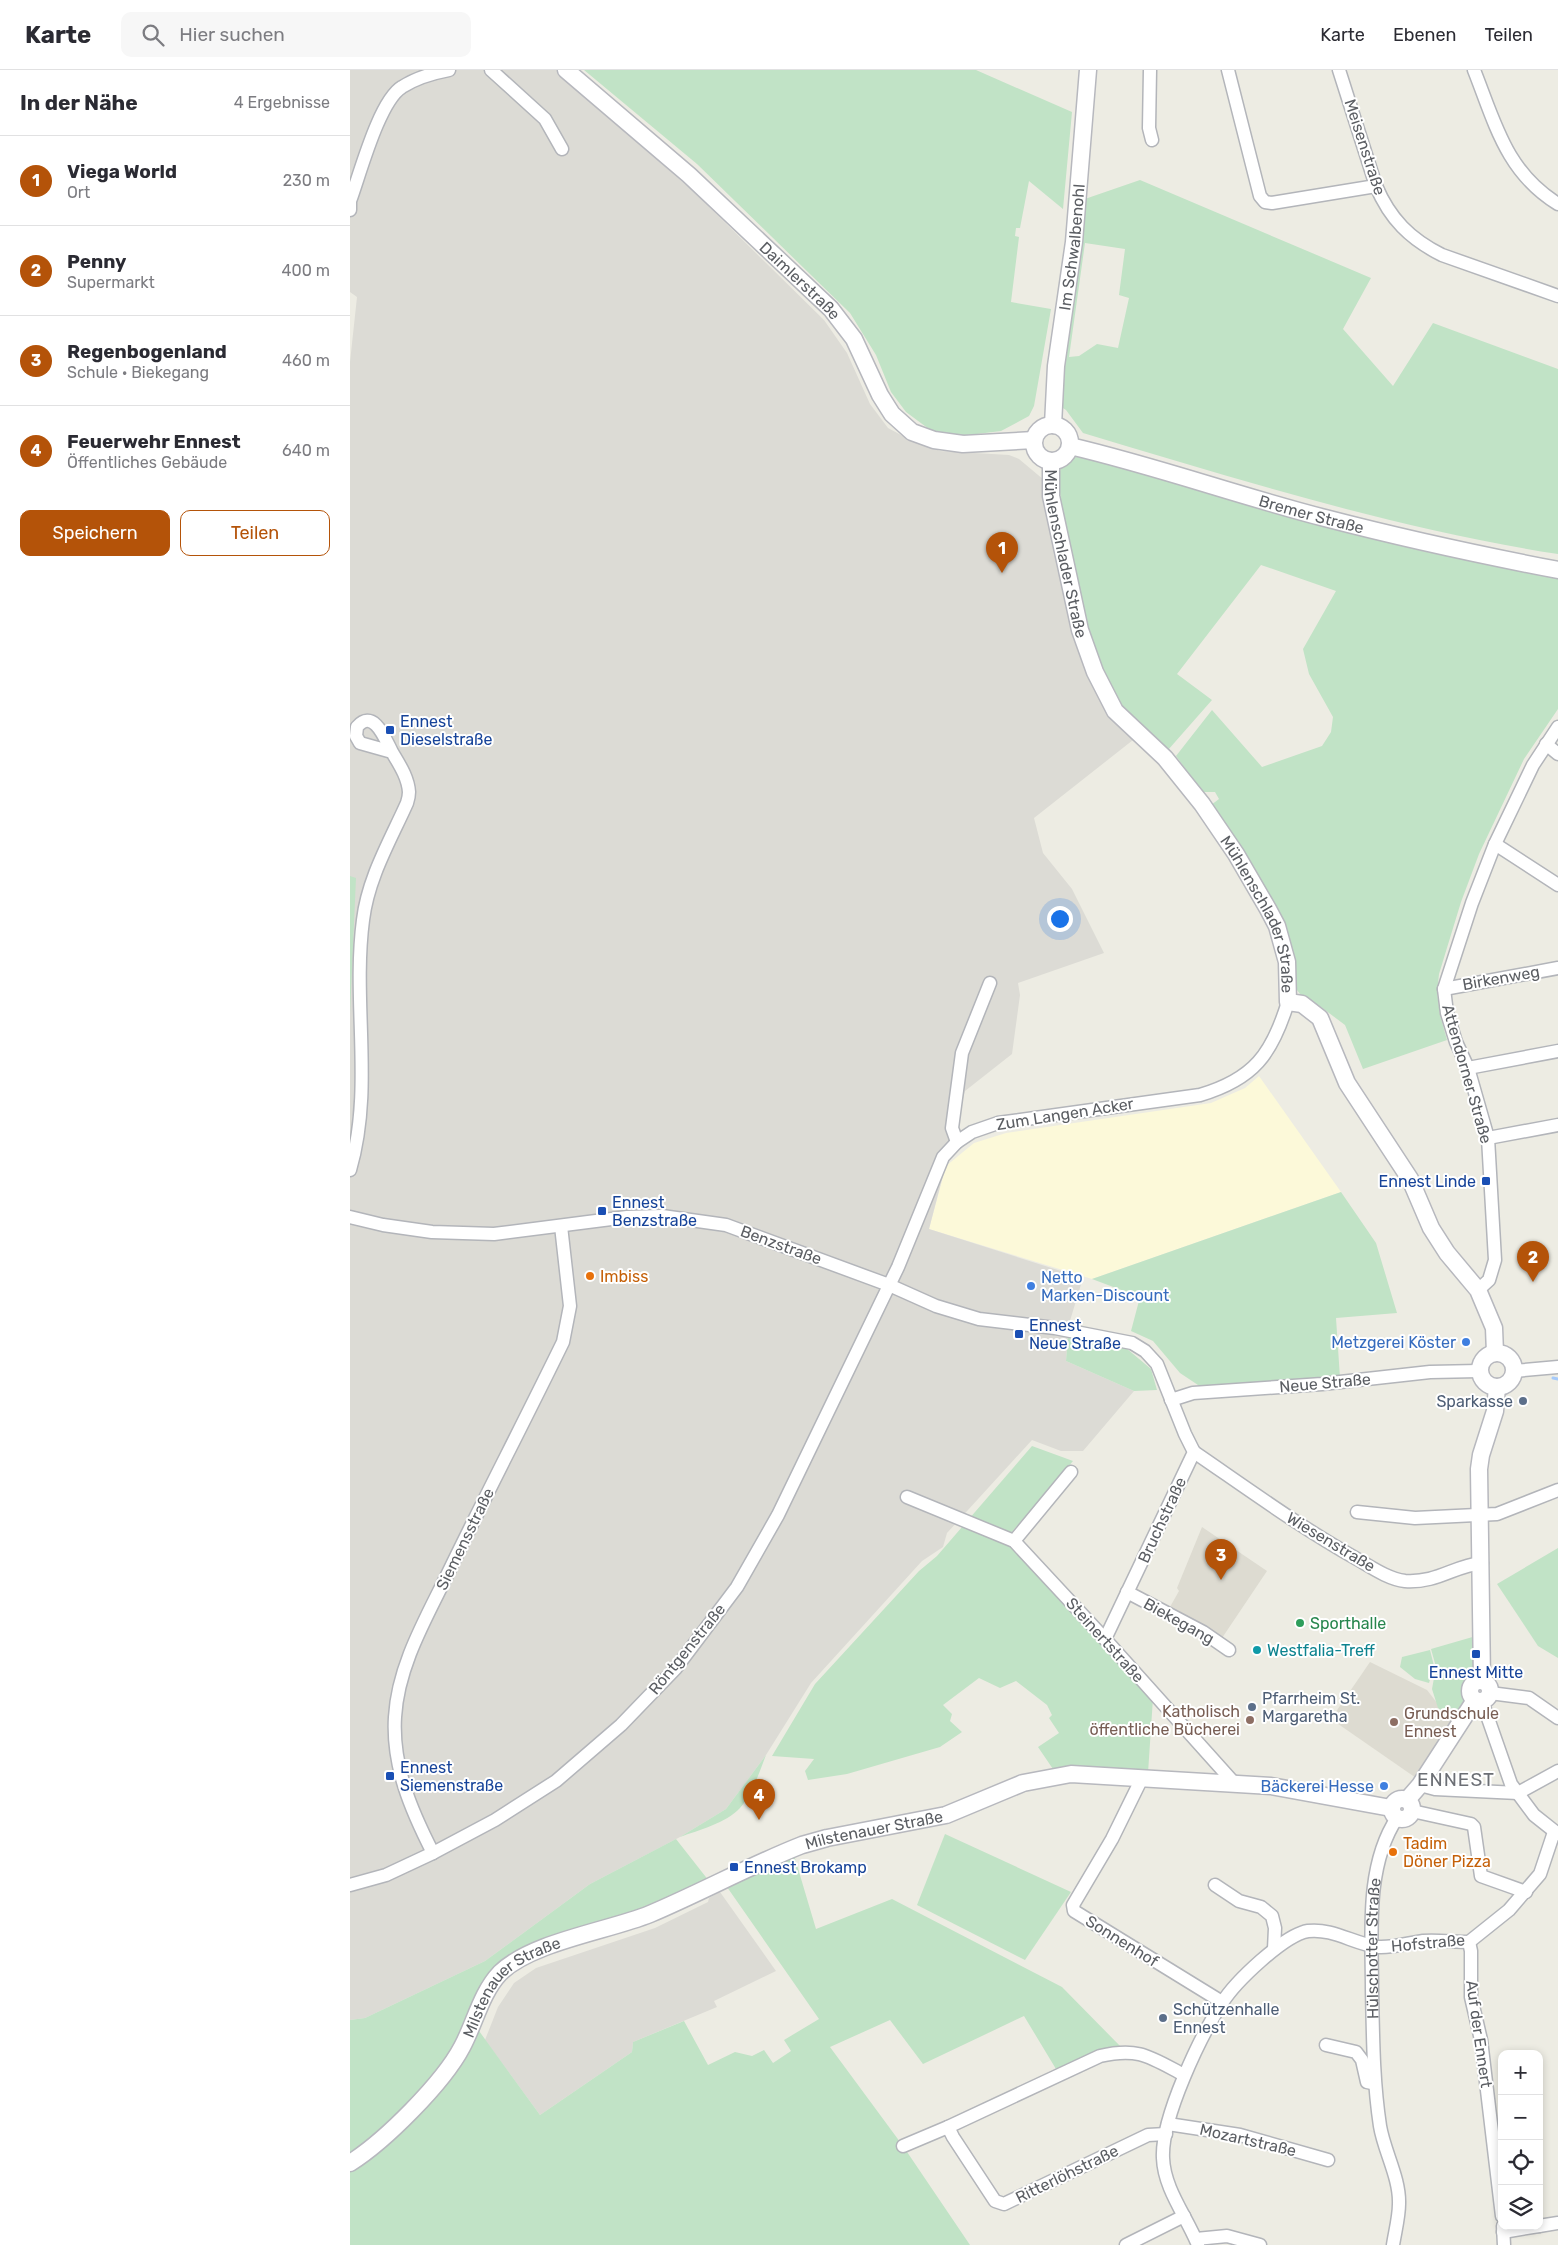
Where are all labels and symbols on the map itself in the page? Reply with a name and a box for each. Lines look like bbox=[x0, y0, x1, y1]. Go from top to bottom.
street label: Meisenstraße bbox=[1341, 97, 1389, 197]
street label: Im Schwalbenohl bbox=[1055, 183, 1088, 312]
street label: Daimlerstraße bbox=[756, 237, 845, 323]
street label: Mühlenschlader Straße bbox=[1041, 469, 1092, 641]
street label: Bremer Straße bbox=[1257, 491, 1366, 537]
pin: 1 bbox=[986, 532, 1018, 573]
place label: Ennest Dieselstraße bbox=[400, 712, 492, 749]
marker: Ennest Dieselstraße bbox=[384, 724, 396, 736]
street label: Mühlenschlader Straße bbox=[1217, 832, 1297, 993]
your location bbox=[1047, 906, 1073, 932]
street label: Birkenweg bbox=[1461, 962, 1541, 994]
street label: Attendorner Straße bbox=[1438, 1002, 1496, 1146]
street label: Zum Langen Acker bbox=[995, 1094, 1135, 1134]
place label: Ennest Linde bbox=[1379, 1172, 1476, 1191]
marker: Ennest Linde bbox=[1480, 1175, 1492, 1187]
place label: Ennest Benzstraße bbox=[612, 1193, 697, 1230]
marker: Ennest Benzstraße bbox=[596, 1205, 608, 1217]
street label: Benzstraße bbox=[738, 1222, 824, 1268]
pin: 2 bbox=[1517, 1241, 1549, 1282]
place label: Imbiss bbox=[600, 1267, 648, 1286]
place label: Netto Marken-Discount bbox=[1041, 1268, 1169, 1305]
marker: Imbiss bbox=[584, 1270, 596, 1282]
marker: Netto Marken-Discount bbox=[1025, 1280, 1037, 1292]
place label: Ennest Neue Straße bbox=[1029, 1316, 1121, 1353]
marker: Ennest Neue Straße bbox=[1013, 1328, 1025, 1340]
place label: Metzgerei Köster bbox=[1331, 1333, 1456, 1352]
marker: Metzgerei Köster bbox=[1460, 1336, 1472, 1348]
street label: Neue Straße bbox=[1278, 1370, 1372, 1396]
place label: Sparkasse bbox=[1436, 1392, 1513, 1411]
marker: Sparkasse bbox=[1517, 1395, 1529, 1407]
street label: Bruchstraße bbox=[1134, 1474, 1190, 1566]
street label: Siemensstraße bbox=[432, 1485, 498, 1593]
street label: Wiesenstraße bbox=[1283, 1508, 1379, 1576]
pin: 3 bbox=[1205, 1539, 1237, 1580]
street label: Steinertstraße bbox=[1062, 1594, 1148, 1686]
street label: Biekegang bbox=[1140, 1594, 1218, 1648]
street label: Röntgenstraße bbox=[645, 1600, 729, 1698]
place label: Sporthalle bbox=[1310, 1614, 1386, 1633]
marker: Sporthalle bbox=[1294, 1617, 1306, 1629]
place label: Westfalia-Treff bbox=[1267, 1641, 1375, 1660]
marker: Westfalia-Treff bbox=[1251, 1644, 1263, 1656]
marker: Ennest Mitte bbox=[1470, 1648, 1482, 1660]
place label: Ennest Mitte bbox=[1429, 1663, 1523, 1682]
place label: Pfarrheim St. Margaretha bbox=[1262, 1689, 1360, 1726]
marker: Pfarrheim St. Margaretha bbox=[1246, 1701, 1258, 1713]
place label: Katholisch öffentliche Bücherei bbox=[1089, 1702, 1240, 1739]
place label: Grundschule Ennest bbox=[1404, 1704, 1499, 1741]
marker: Katholisch öffentliche Bücherei bbox=[1244, 1714, 1256, 1726]
marker: Grundschule Ennest bbox=[1388, 1716, 1400, 1728]
place label: Ennest Siemenstraße bbox=[400, 1758, 503, 1795]
district label: ENNEST bbox=[1417, 1768, 1495, 1791]
marker: Ennest Siemenstraße bbox=[384, 1770, 396, 1782]
place label: Bäckerei Hesse bbox=[1260, 1777, 1374, 1796]
pin: 4 bbox=[743, 1779, 775, 1820]
marker: Bäckerei Hesse bbox=[1378, 1780, 1390, 1792]
street label: Milstenauer Straße bbox=[803, 1806, 944, 1853]
place label: Tadim Döner Pizza bbox=[1403, 1834, 1491, 1871]
marker: Tadim Döner Pizza bbox=[1387, 1846, 1399, 1858]
place label: Ennest Brokamp bbox=[744, 1858, 867, 1877]
marker: Ennest Brokamp bbox=[728, 1861, 740, 1873]
street label: Hülschotter Straße bbox=[1362, 1877, 1385, 2019]
street label: Sonnenhof bbox=[1082, 1911, 1163, 1971]
street label: Hofstraße bbox=[1390, 1930, 1466, 1956]
street label: Milstenauer Straße bbox=[458, 1933, 563, 2040]
street label: Auf der Ennert bbox=[1462, 1979, 1496, 2089]
place label: Schützenhalle Ennest bbox=[1173, 2000, 1279, 2037]
marker: Schützenhalle Ennest bbox=[1157, 2012, 1169, 2024]
street label: Mozartstraße bbox=[1198, 2120, 1298, 2160]
street label: Ritterlöhstraße bbox=[1012, 2141, 1122, 2207]

